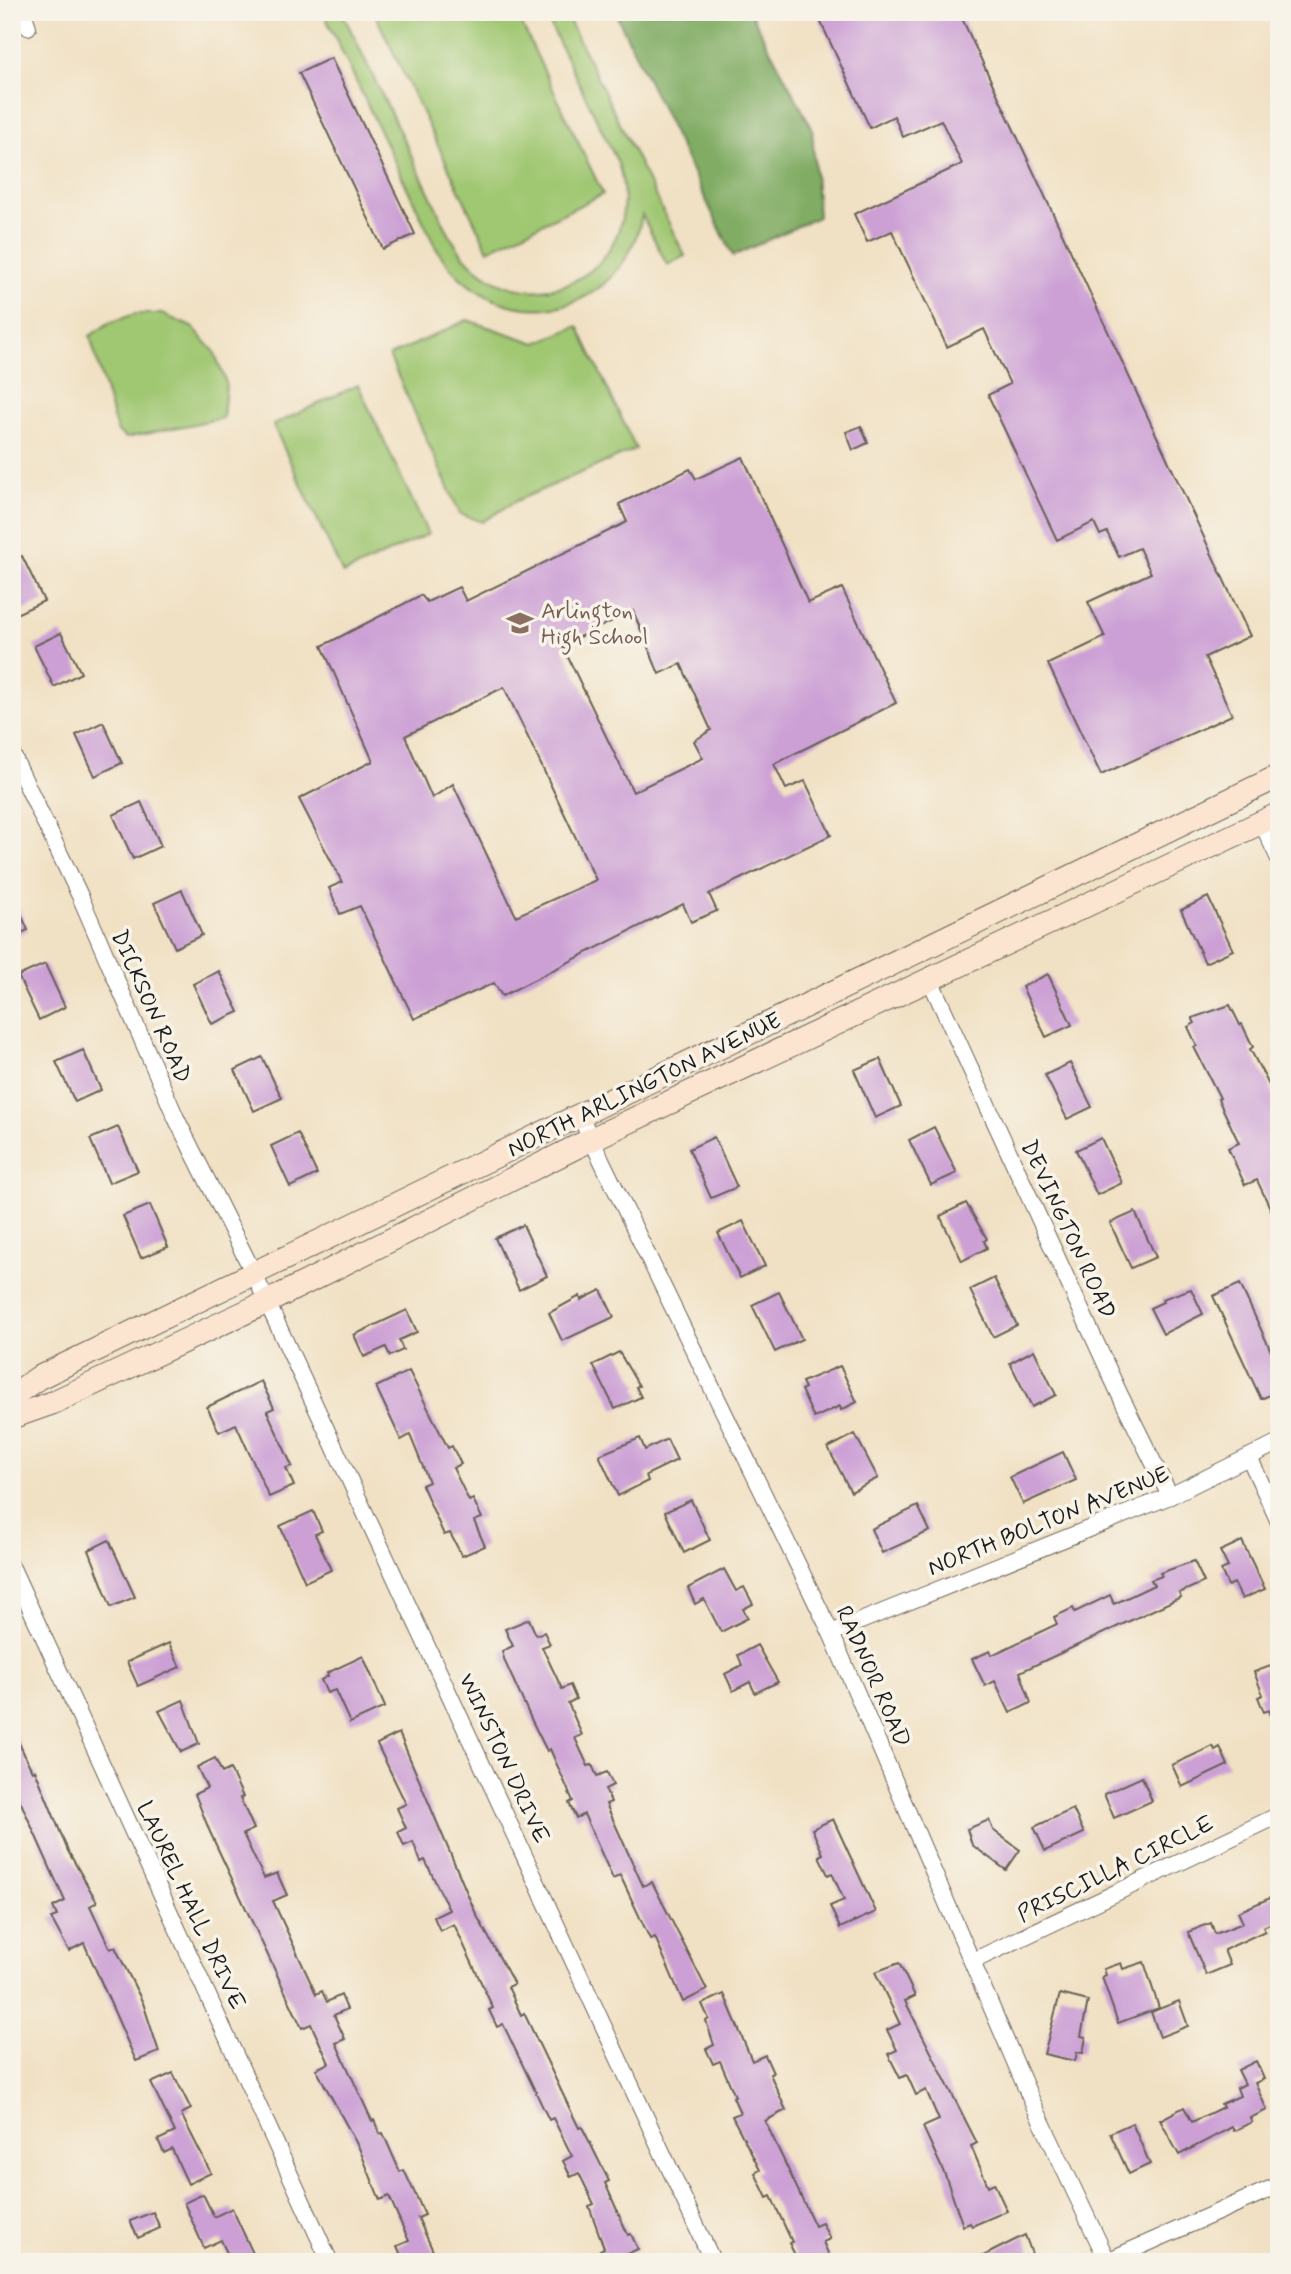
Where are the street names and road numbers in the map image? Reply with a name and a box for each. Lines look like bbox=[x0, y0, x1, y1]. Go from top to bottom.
street label: DICKSON ROAD bbox=[103, 925, 197, 1088]
street label: NORTH ARLINGTON AVENUE bbox=[503, 1006, 787, 1165]
street label: DEVINGTON ROAD bbox=[1013, 1136, 1122, 1324]
street label: NORTH BOLTON AVENUE bbox=[924, 1460, 1174, 1584]
street label: RADNOR ROAD bbox=[828, 1601, 917, 1752]
street label: WINSTON DRIVE bbox=[451, 1669, 556, 1849]
street label: LAUREL HALL DRIVE bbox=[129, 1797, 252, 2015]
street label: PRISCILLA CIRCLE bbox=[1013, 1809, 1219, 1930]

